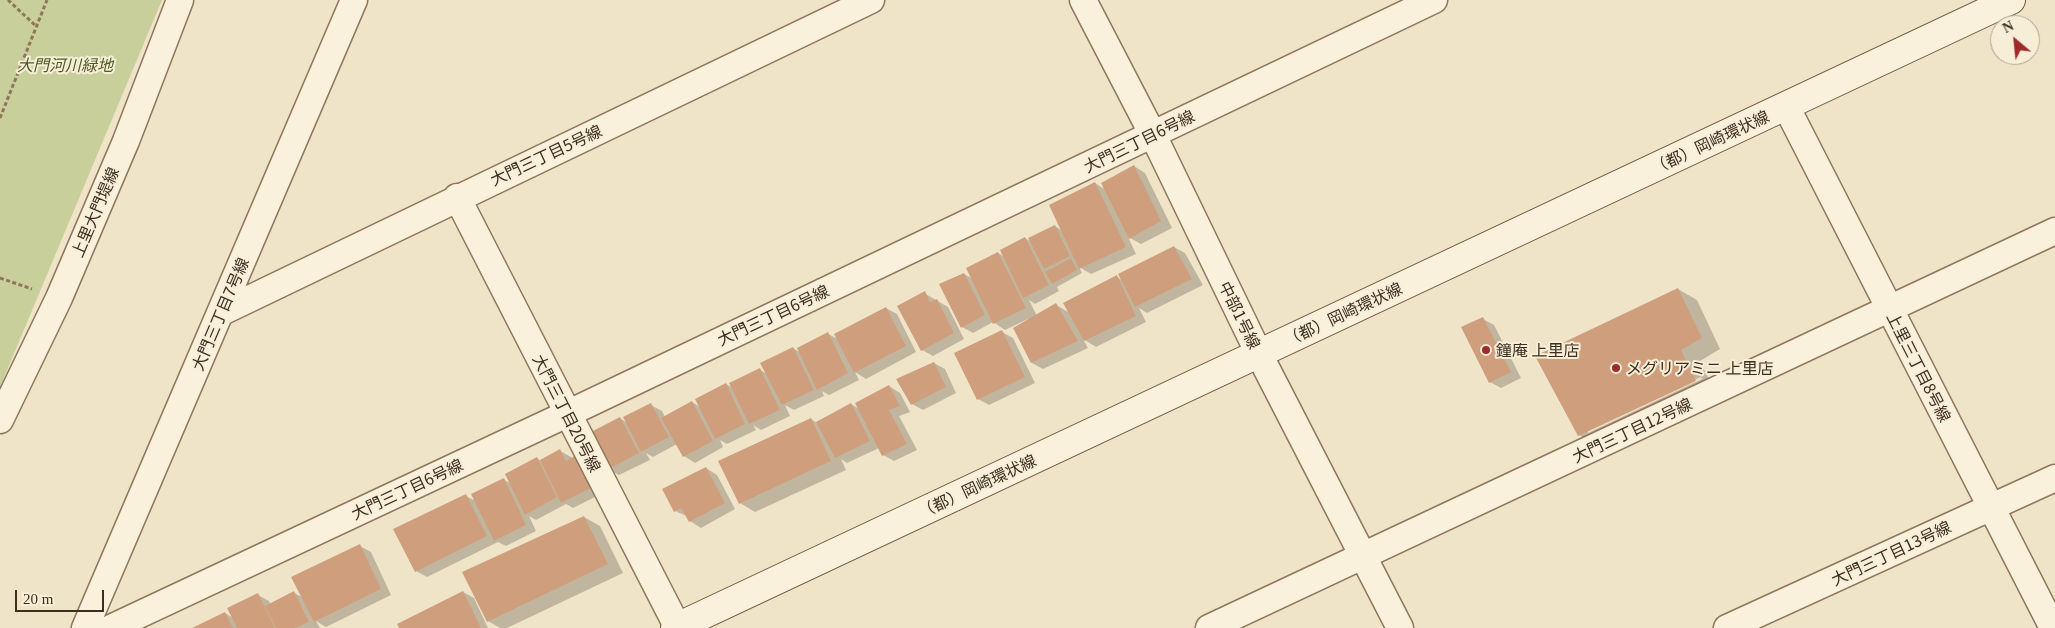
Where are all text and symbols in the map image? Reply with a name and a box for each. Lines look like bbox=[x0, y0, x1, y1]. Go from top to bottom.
north arrow bbox=[1990, 15, 2040, 65]
text: N bbox=[2000, 18, 2016, 36]
park label: 大門河川緑地 bbox=[17, 55, 113, 75]
street label: 大門三丁目6号線 bbox=[1080, 106, 1198, 176]
street label: （都）岡崎環状線 bbox=[1648, 106, 1772, 178]
street label: 大門三丁目5号線 bbox=[487, 121, 605, 189]
street label: 上里大門堤線 bbox=[67, 164, 123, 260]
street label: 大門三丁目7号線 bbox=[188, 255, 252, 373]
street label: 中部1号線 bbox=[1215, 278, 1265, 352]
street label: （都）岡崎環状線 bbox=[1281, 278, 1405, 350]
street label: 大門三丁目6号線 bbox=[714, 281, 832, 349]
street label: 上里三丁目8号線 bbox=[1883, 309, 1955, 425]
place label: 鐘庵 上里店 bbox=[1496, 340, 1580, 360]
marker: 鐘庵 上里店 bbox=[1480, 344, 1492, 356]
street label: 大門三丁目20号線 bbox=[529, 351, 605, 475]
place label: メグリアミニ 上里店 bbox=[1626, 358, 1774, 378]
marker: メグリアミニ 上里店 bbox=[1610, 362, 1622, 374]
street label: 大門三丁目12号線 bbox=[1569, 394, 1695, 466]
street label: （都）岡崎環状線 bbox=[915, 450, 1039, 522]
street label: 大門三丁目6号線 bbox=[348, 455, 466, 523]
street label: 大門三丁目13号線 bbox=[1828, 517, 1954, 589]
scale bar bbox=[18, 580, 106, 612]
text: 20 m bbox=[23, 591, 53, 607]

